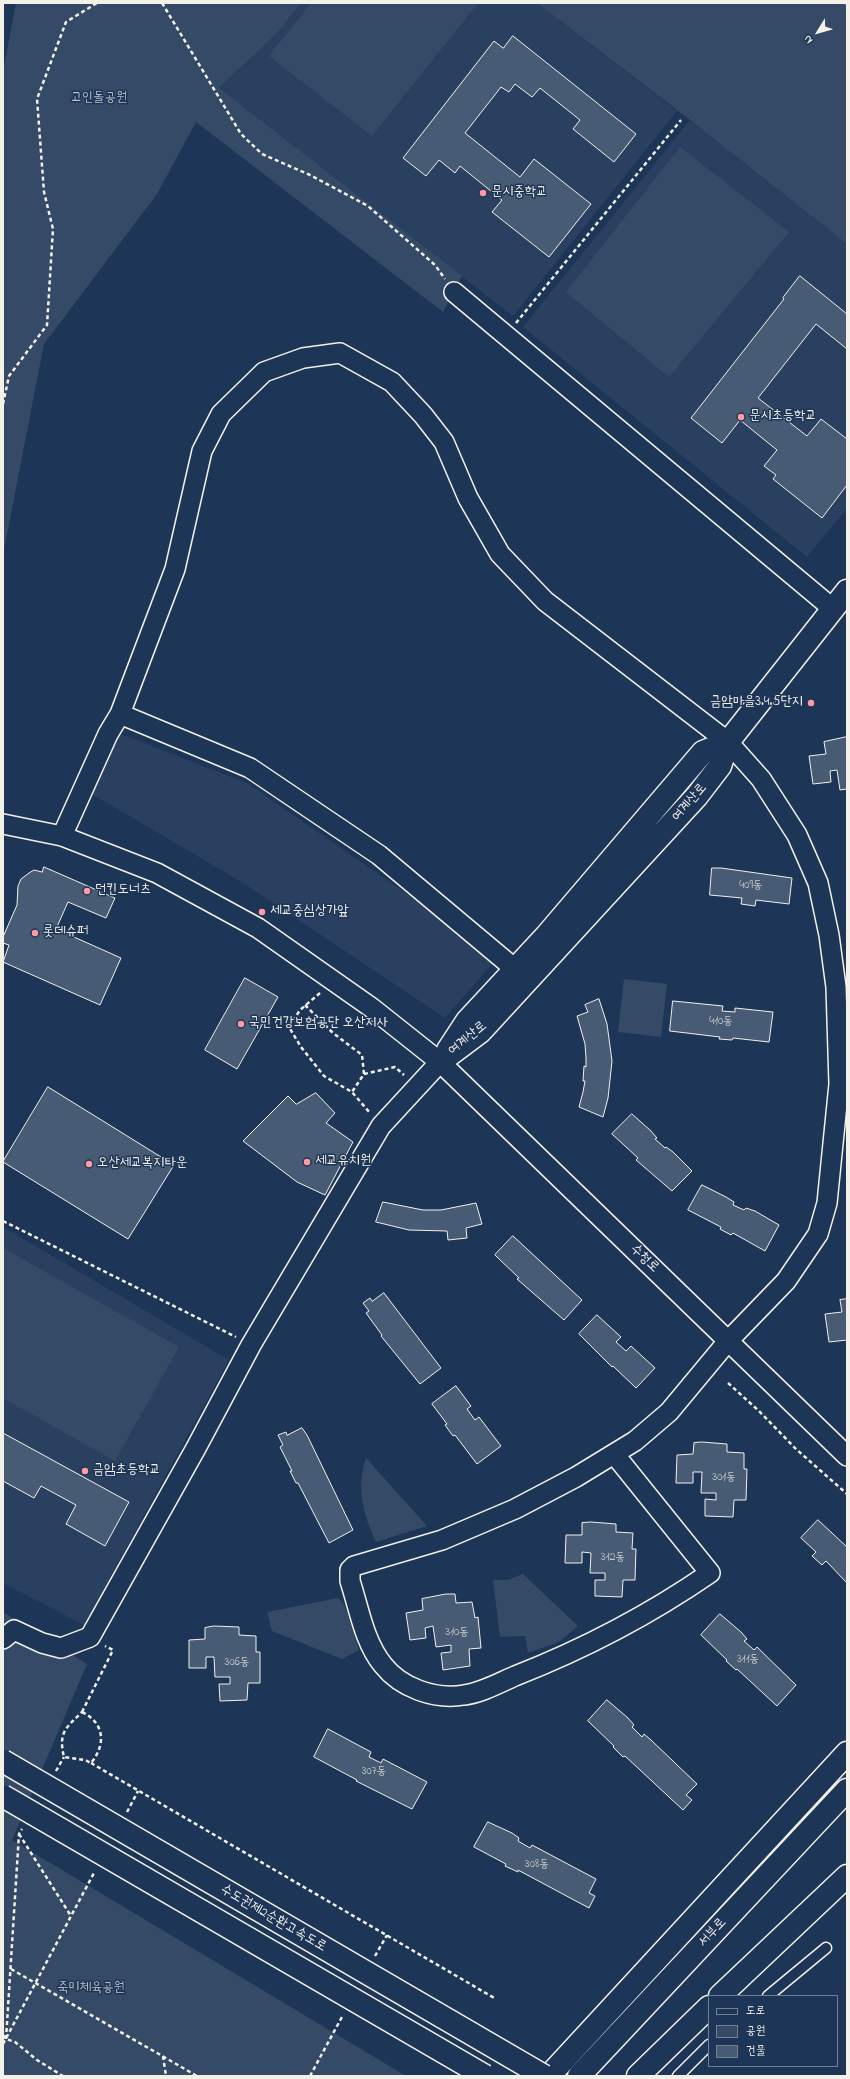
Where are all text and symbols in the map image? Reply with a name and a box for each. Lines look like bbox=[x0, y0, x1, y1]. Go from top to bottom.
north arrow bbox=[798, 12, 838, 52]
text: N bbox=[800, 31, 817, 47]
park label: 고인돌공원 bbox=[71, 91, 127, 107]
place label: 문시중학교 bbox=[491, 185, 547, 201]
marker: 문시중학교 bbox=[478, 188, 488, 198]
place label: 문시초등학교 bbox=[749, 409, 817, 425]
marker: 문시초등학교 bbox=[736, 412, 746, 422]
place label: 금암마을3.4.5단지 bbox=[710, 695, 803, 711]
marker: 금암마을3.4.5단지 bbox=[806, 698, 816, 708]
street label: 여계산로 bbox=[669, 780, 711, 826]
house number: 409동 bbox=[739, 879, 763, 893]
place label: 던킨도너츠 bbox=[95, 883, 151, 899]
marker: 던킨도너츠 bbox=[82, 886, 92, 896]
place label: 세교중심상가앞 bbox=[270, 904, 349, 920]
marker: 세교중심상가앞 bbox=[257, 907, 267, 917]
place label: 롯데슈퍼 bbox=[43, 925, 88, 941]
marker: 롯데슈퍼 bbox=[30, 928, 40, 938]
house number: 410동 bbox=[709, 1015, 733, 1029]
place label: 국민건강보험공단 오산지사 bbox=[249, 1016, 388, 1032]
street label: 여계산로 bbox=[445, 1018, 491, 1060]
marker: 국민건강보험공단 오산지사 bbox=[236, 1019, 246, 1029]
place label: 세교유치원 bbox=[315, 1154, 371, 1170]
place label: 오산세교복지타운 bbox=[97, 1156, 187, 1172]
marker: 세교유치원 bbox=[302, 1157, 312, 1167]
marker: 오산세교복지타운 bbox=[84, 1159, 94, 1169]
street label: 수청로 bbox=[626, 1241, 662, 1277]
place label: 금암초등학교 bbox=[93, 1463, 161, 1479]
marker: 금암초등학교 bbox=[80, 1466, 90, 1476]
house number: 301동 bbox=[712, 1471, 736, 1485]
house number: 312동 bbox=[601, 1551, 625, 1565]
house number: 310동 bbox=[445, 1626, 469, 1640]
house number: 311동 bbox=[737, 1653, 759, 1667]
house number: 306동 bbox=[224, 1656, 250, 1670]
house number: 307동 bbox=[362, 1765, 386, 1779]
house number: 308동 bbox=[525, 1858, 549, 1872]
street label: 수도권제2순환고속도로 bbox=[217, 1882, 329, 1956]
street label: 서부로 bbox=[695, 1915, 731, 1951]
park label: 죽미체육공원 bbox=[57, 1981, 125, 1997]
legend bbox=[708, 1995, 838, 2067]
text: 도로 bbox=[746, 2002, 765, 2020]
text: 공원 bbox=[746, 2022, 765, 2040]
text: 건물 bbox=[746, 2042, 765, 2060]

